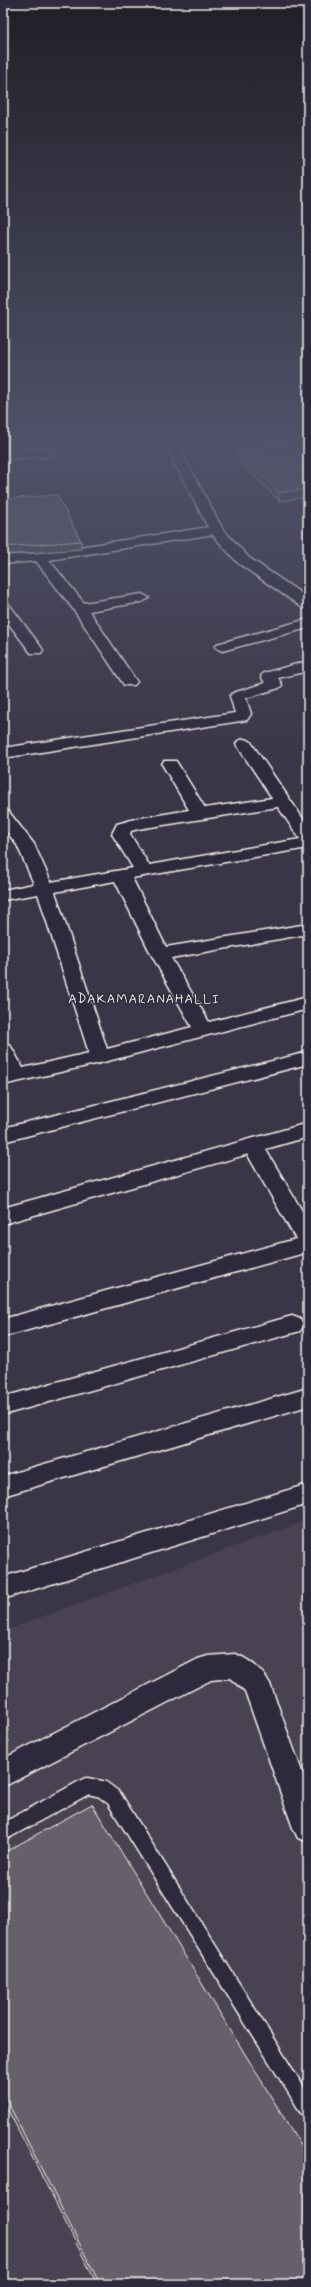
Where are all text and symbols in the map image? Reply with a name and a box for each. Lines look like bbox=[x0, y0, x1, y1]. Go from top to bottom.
district label: ADAKAMARANAHALLI bbox=[68, 991, 220, 1008]

